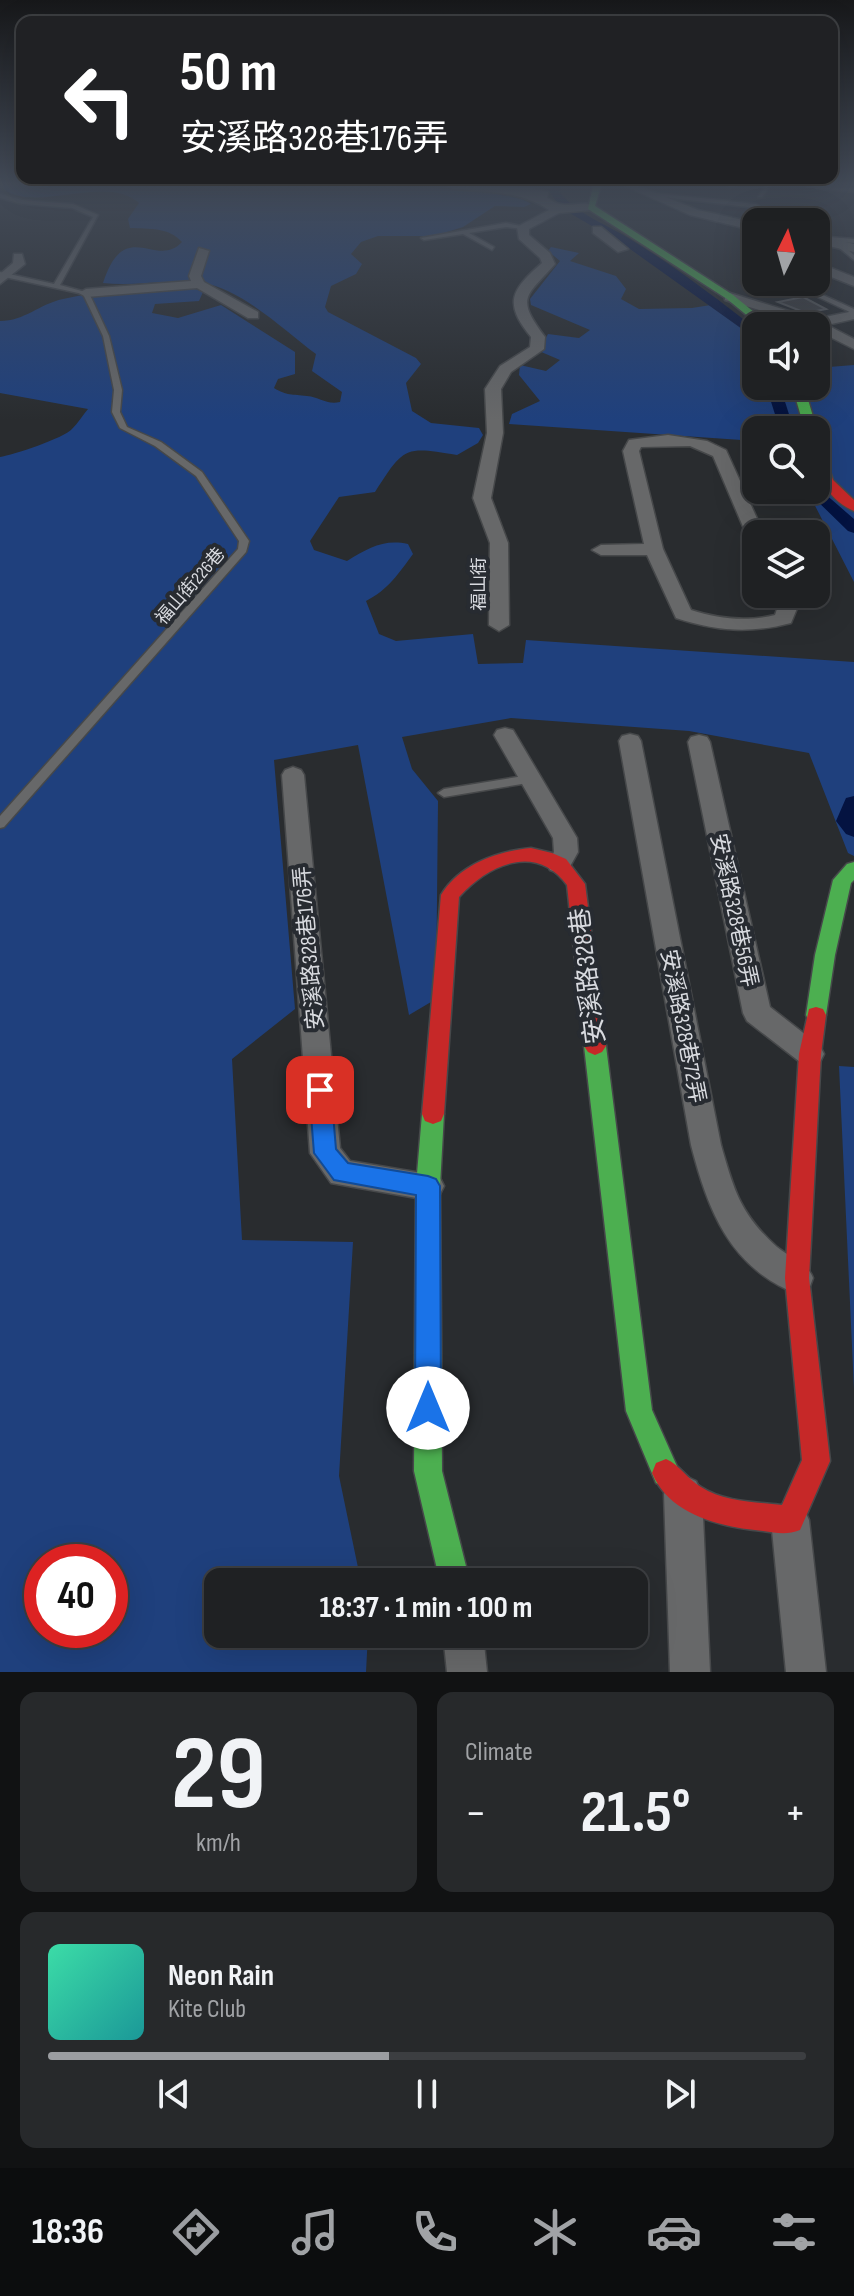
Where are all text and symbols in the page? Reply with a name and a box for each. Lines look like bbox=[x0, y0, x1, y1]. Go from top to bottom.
text: 50 m bbox=[180, 40, 277, 107]
icon: left bbox=[48, 48, 152, 152]
text: 安溪路328巷176弄 bbox=[180, 118, 448, 161]
north arrow bbox=[742, 208, 830, 296]
map controls bbox=[742, 208, 830, 608]
button: sound bbox=[742, 312, 830, 400]
button: search bbox=[742, 416, 830, 504]
button: layers bbox=[742, 520, 830, 608]
street label: 福山街226巷 bbox=[151, 544, 229, 629]
street label: 福山街 bbox=[469, 557, 490, 611]
street label: 安溪路328巷56弄 bbox=[704, 831, 763, 990]
street label: 安溪路328巷176弄 bbox=[289, 865, 330, 1031]
street label: 安溪路328巷 bbox=[565, 906, 612, 1046]
street label: 安溪路328巷72弄 bbox=[654, 947, 711, 1105]
pin bbox=[286, 1056, 354, 1124]
icon: arrive bbox=[298, 1068, 342, 1112]
position arrow bbox=[386, 1366, 470, 1450]
speed limit sign: 40 bbox=[24, 1544, 128, 1648]
text: 18:37 · 1 min · 100 m bbox=[320, 1590, 532, 1626]
text: 29 bbox=[171, 1713, 266, 1838]
text: Climate bbox=[465, 1737, 533, 1768]
text: 21.5° bbox=[580, 1777, 691, 1849]
text: − bbox=[465, 1787, 487, 1840]
text: + bbox=[784, 1787, 806, 1840]
text: km/h bbox=[196, 1828, 241, 1859]
text: Neon Rain bbox=[168, 1958, 274, 1994]
text: Kite Club bbox=[168, 1994, 246, 2025]
icon: previous bbox=[152, 2072, 196, 2116]
icon: pause bbox=[405, 2072, 449, 2116]
icon: next bbox=[658, 2072, 702, 2116]
icon: directions bbox=[168, 2204, 224, 2260]
icon: music bbox=[287, 2204, 343, 2260]
icon: phone bbox=[407, 2204, 463, 2260]
icon: climate bbox=[527, 2204, 583, 2260]
icon: car bbox=[646, 2204, 702, 2260]
icon: filters bbox=[766, 2204, 822, 2260]
text: 18:36 bbox=[32, 2211, 104, 2254]

